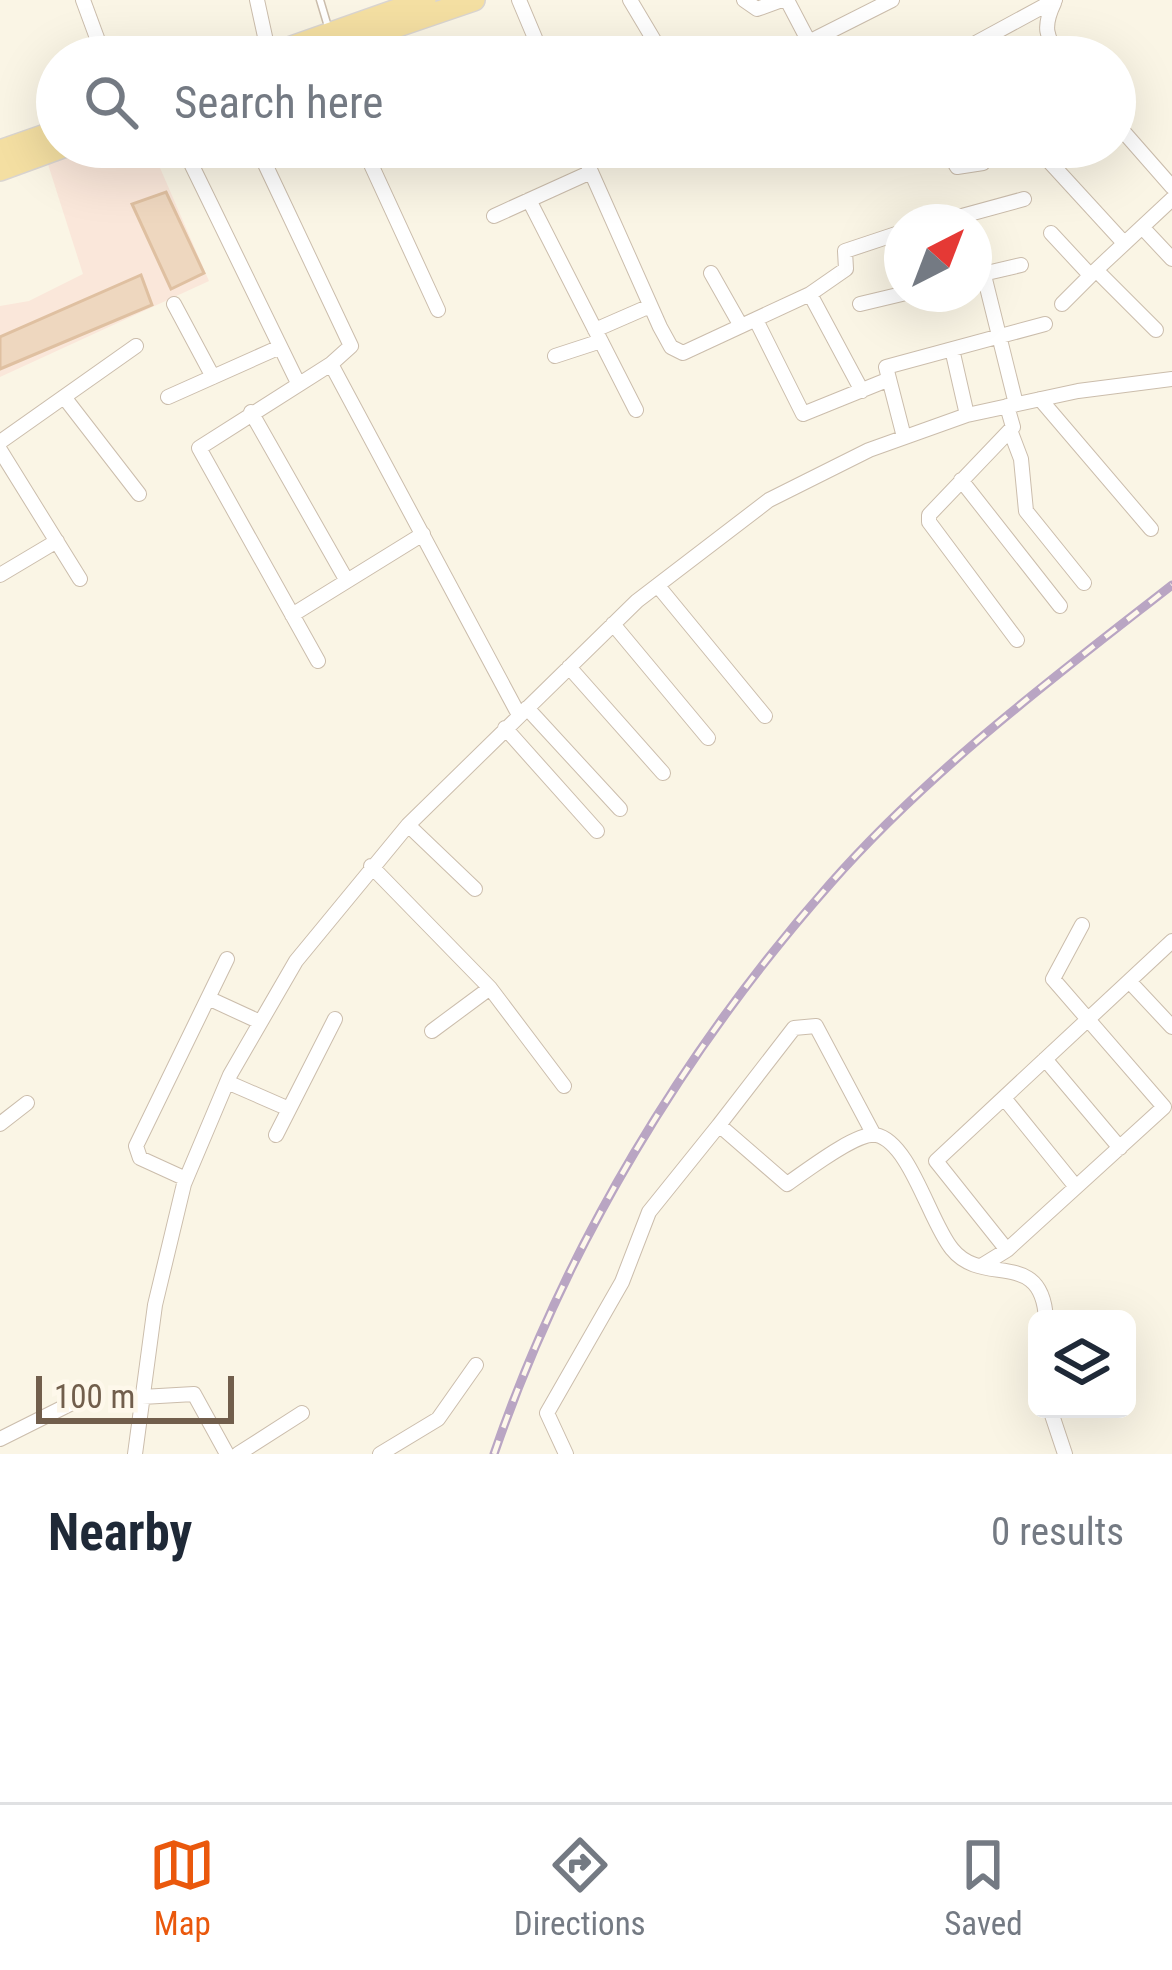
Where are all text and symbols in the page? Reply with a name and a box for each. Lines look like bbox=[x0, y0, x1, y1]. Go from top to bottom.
search box bbox=[36, 36, 1136, 168]
icon: search bbox=[78, 69, 144, 135]
text: Search here bbox=[174, 76, 383, 129]
north arrow bbox=[884, 204, 992, 312]
map controls bbox=[1028, 1310, 1136, 1418]
button: layers bbox=[1028, 1310, 1136, 1418]
scale bar bbox=[36, 1370, 234, 1423]
text: 100 m bbox=[54, 1377, 135, 1416]
text: Nearby bbox=[48, 1503, 192, 1562]
text: 0 results bbox=[991, 1509, 1124, 1555]
tab: Map bbox=[149, 1832, 215, 1943]
tab: Directions bbox=[514, 1832, 646, 1943]
tab: Saved bbox=[944, 1832, 1023, 1943]

